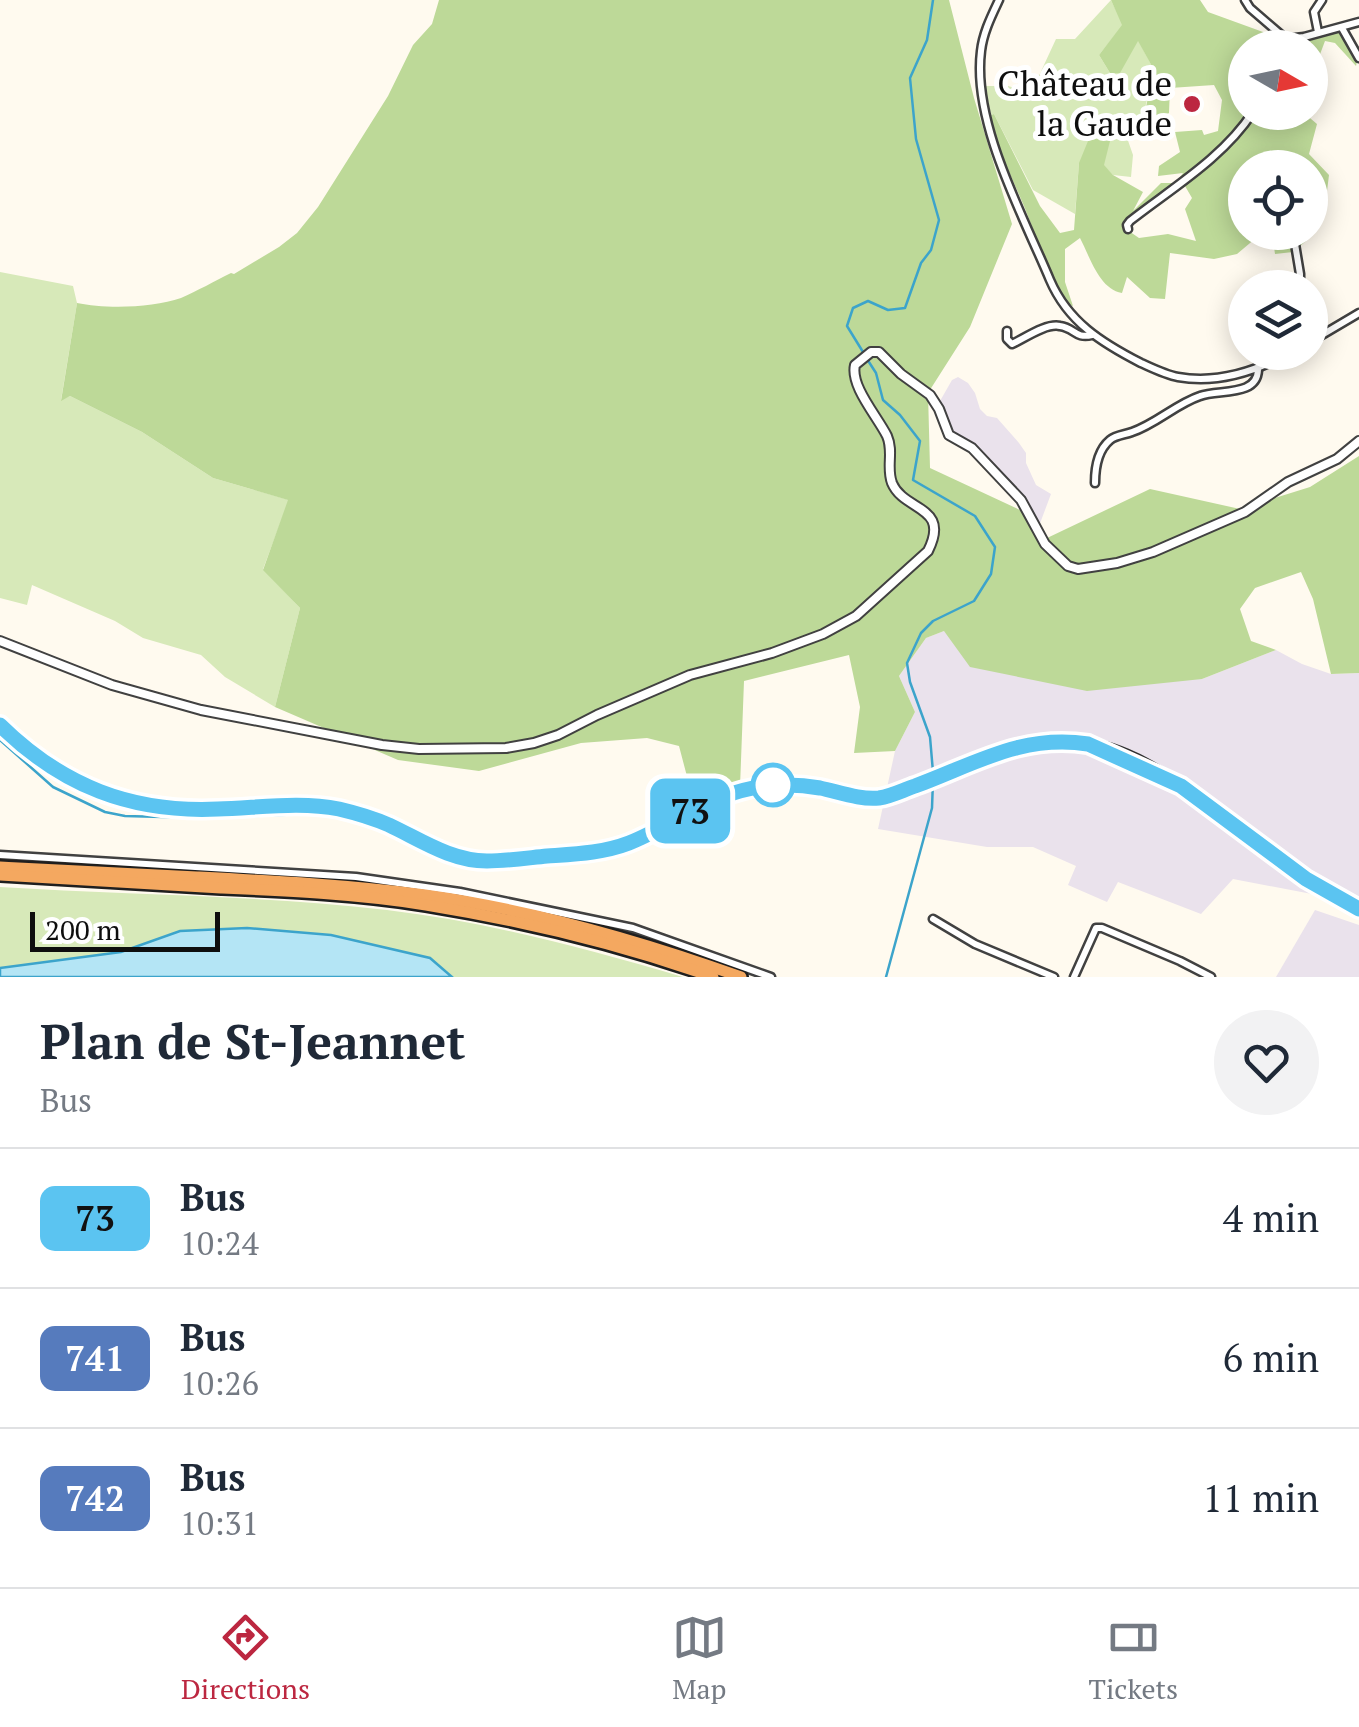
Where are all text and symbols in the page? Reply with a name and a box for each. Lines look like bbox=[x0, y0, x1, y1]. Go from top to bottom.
north arrow bbox=[1228, 30, 1328, 130]
map controls bbox=[1228, 30, 1328, 370]
place label: Château de la Gaude bbox=[997, 60, 1172, 146]
marker: Château de la Gaude bbox=[1181, 93, 1203, 115]
button: locate bbox=[1228, 150, 1328, 250]
button: layers bbox=[1228, 270, 1328, 370]
unlabelled marker bbox=[752, 764, 794, 806]
line badge: 73 bbox=[645, 778, 735, 844]
text: 73 bbox=[670, 788, 710, 834]
scale bar bbox=[30, 907, 220, 951]
text: 200 m bbox=[45, 911, 121, 948]
text: Plan de St-Jeannet bbox=[40, 1009, 465, 1073]
button: heart bbox=[1214, 1010, 1319, 1115]
text: Bus bbox=[40, 1079, 92, 1121]
text: Bus bbox=[180, 1172, 245, 1222]
text: 4 min bbox=[1223, 1193, 1319, 1243]
text: 73 bbox=[75, 1195, 115, 1241]
text: 10:24 bbox=[180, 1222, 259, 1264]
text: Bus bbox=[180, 1312, 245, 1362]
text: 6 min bbox=[1223, 1333, 1319, 1383]
text: 741 bbox=[65, 1335, 125, 1381]
text: 10:26 bbox=[180, 1362, 259, 1404]
text: Bus bbox=[180, 1452, 245, 1502]
text: 11 min bbox=[1202, 1473, 1319, 1523]
text: 742 bbox=[65, 1475, 125, 1521]
text: 10:31 bbox=[180, 1502, 259, 1544]
tab: Directions bbox=[181, 1610, 310, 1707]
tab: Map bbox=[672, 1610, 727, 1707]
tab: Tickets bbox=[1089, 1610, 1178, 1707]

